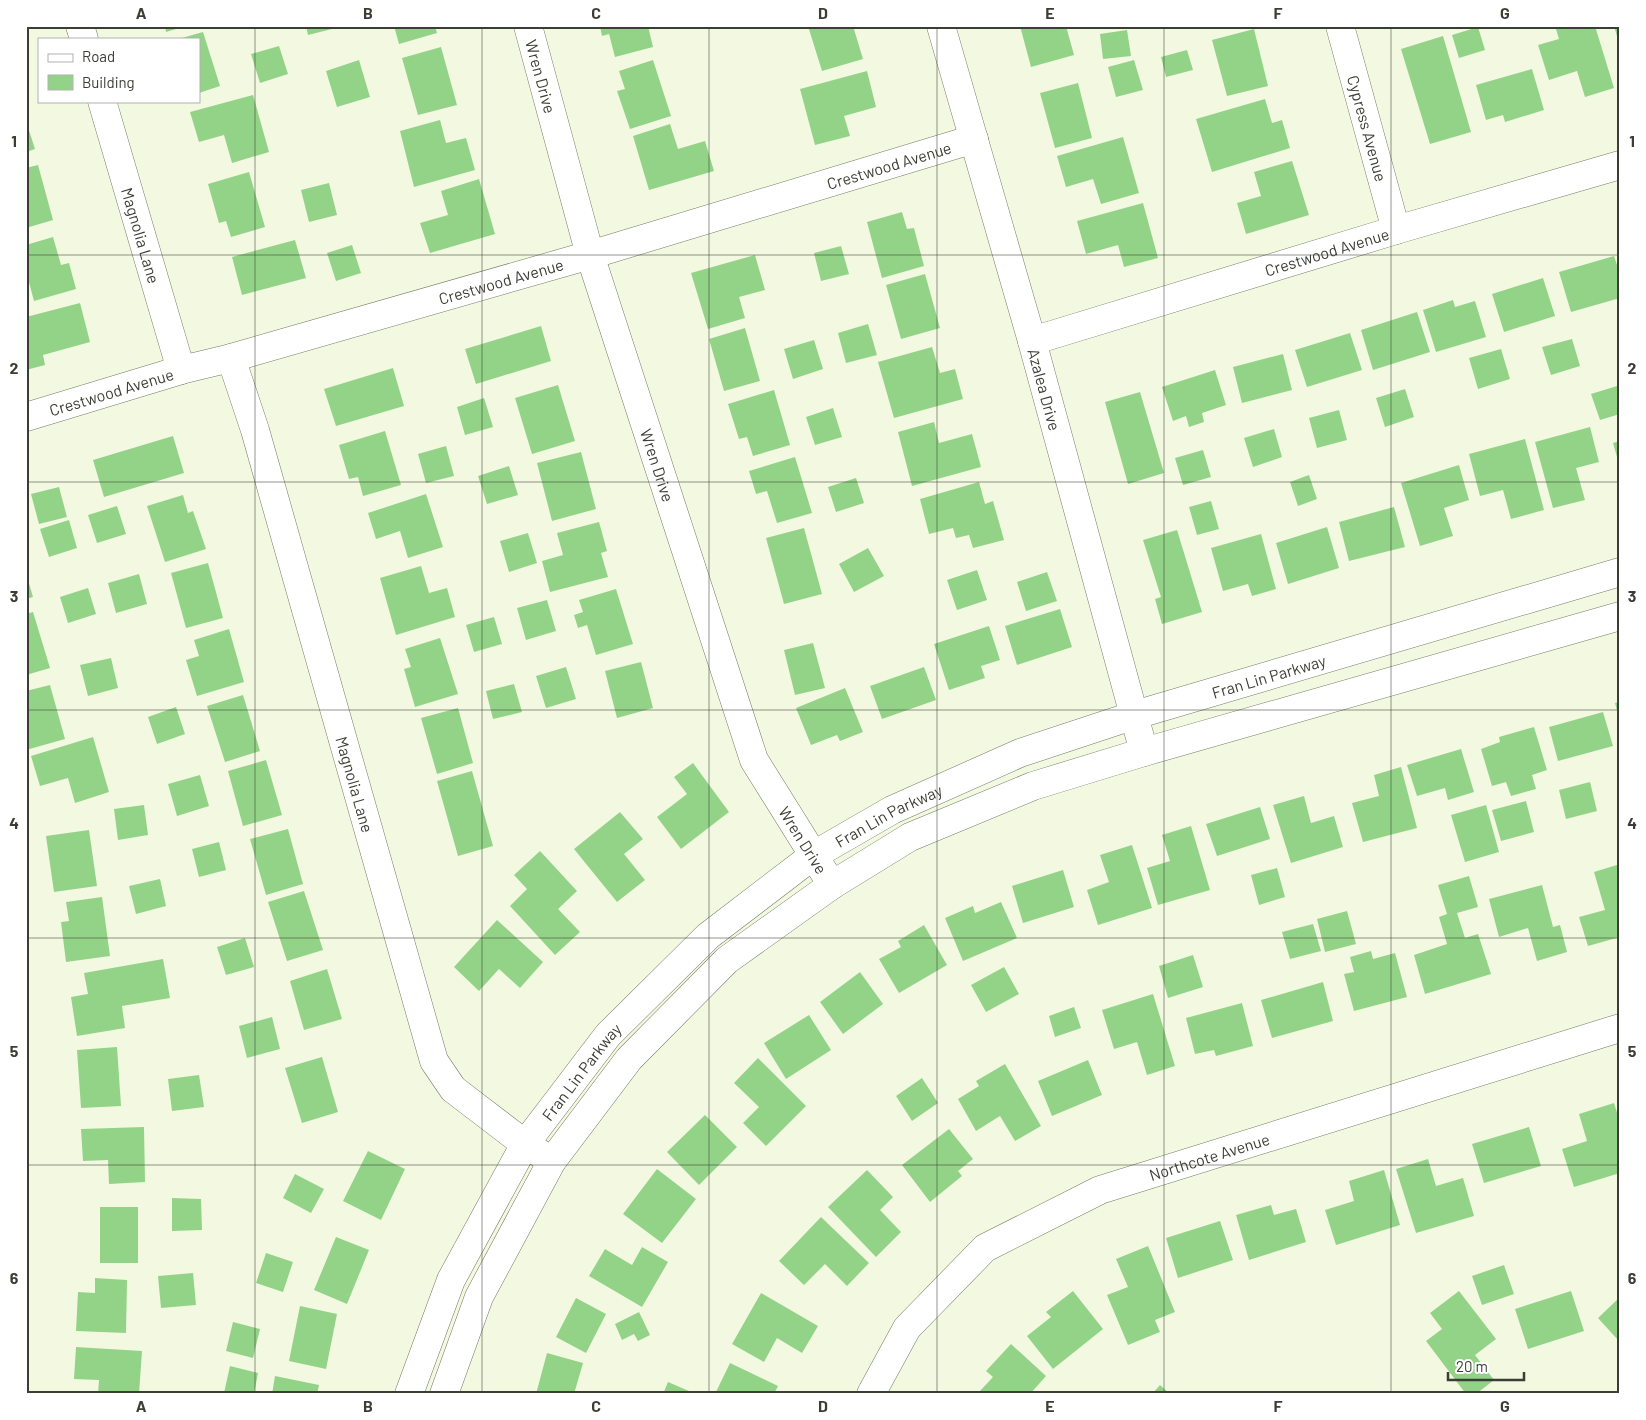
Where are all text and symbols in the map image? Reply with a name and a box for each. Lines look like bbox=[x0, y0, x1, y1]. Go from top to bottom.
text: A bbox=[136, 3, 147, 22]
text: B bbox=[363, 3, 373, 22]
text: C bbox=[591, 3, 601, 22]
text: D bbox=[818, 3, 828, 22]
text: E bbox=[1045, 3, 1055, 22]
text: F bbox=[1274, 3, 1283, 22]
text: G bbox=[1500, 3, 1510, 22]
street label: Wren Drive bbox=[523, 37, 561, 115]
legend bbox=[38, 38, 200, 102]
text: Road bbox=[82, 47, 115, 65]
text: Building bbox=[82, 73, 135, 91]
street label: Cypress Avenue bbox=[1344, 73, 1392, 183]
text: 1 bbox=[11, 131, 17, 150]
text: 1 bbox=[1629, 131, 1635, 150]
street label: Crestwood Avenue bbox=[824, 137, 953, 192]
street label: Magnolia Lane bbox=[118, 185, 165, 285]
street label: Crestwood Avenue bbox=[1262, 223, 1391, 279]
street label: Crestwood Avenue bbox=[436, 254, 565, 308]
street label: Azalea Drive bbox=[1025, 346, 1065, 432]
text: 2 bbox=[10, 358, 19, 377]
text: 2 bbox=[1628, 358, 1637, 377]
street label: Crestwood Avenue bbox=[47, 363, 176, 419]
street label: Wren Drive bbox=[637, 426, 679, 504]
text: 3 bbox=[10, 586, 18, 605]
text: 3 bbox=[1628, 586, 1636, 605]
street label: Fran Lin Parkway bbox=[1209, 650, 1328, 701]
street label: Magnolia Lane bbox=[333, 734, 378, 834]
street label: Fran Lin Parkway bbox=[831, 779, 945, 850]
street label: Wren Drive bbox=[776, 802, 832, 877]
text: 4 bbox=[9, 813, 19, 832]
text: 4 bbox=[1627, 813, 1637, 832]
street label: Fran Lin Parkway bbox=[537, 1018, 625, 1124]
text: 5 bbox=[10, 1041, 19, 1060]
text: 5 bbox=[1628, 1041, 1637, 1060]
street label: Northcote Avenue bbox=[1147, 1128, 1272, 1184]
text: 6 bbox=[10, 1268, 19, 1287]
text: 6 bbox=[1628, 1268, 1637, 1287]
scale bar bbox=[1448, 1350, 1525, 1382]
text: 20 m bbox=[1456, 1357, 1488, 1375]
text: A bbox=[136, 1396, 147, 1415]
text: B bbox=[363, 1396, 373, 1415]
text: C bbox=[591, 1396, 601, 1415]
text: D bbox=[818, 1396, 828, 1415]
text: E bbox=[1045, 1396, 1055, 1415]
text: F bbox=[1274, 1396, 1283, 1415]
text: G bbox=[1500, 1396, 1510, 1415]

